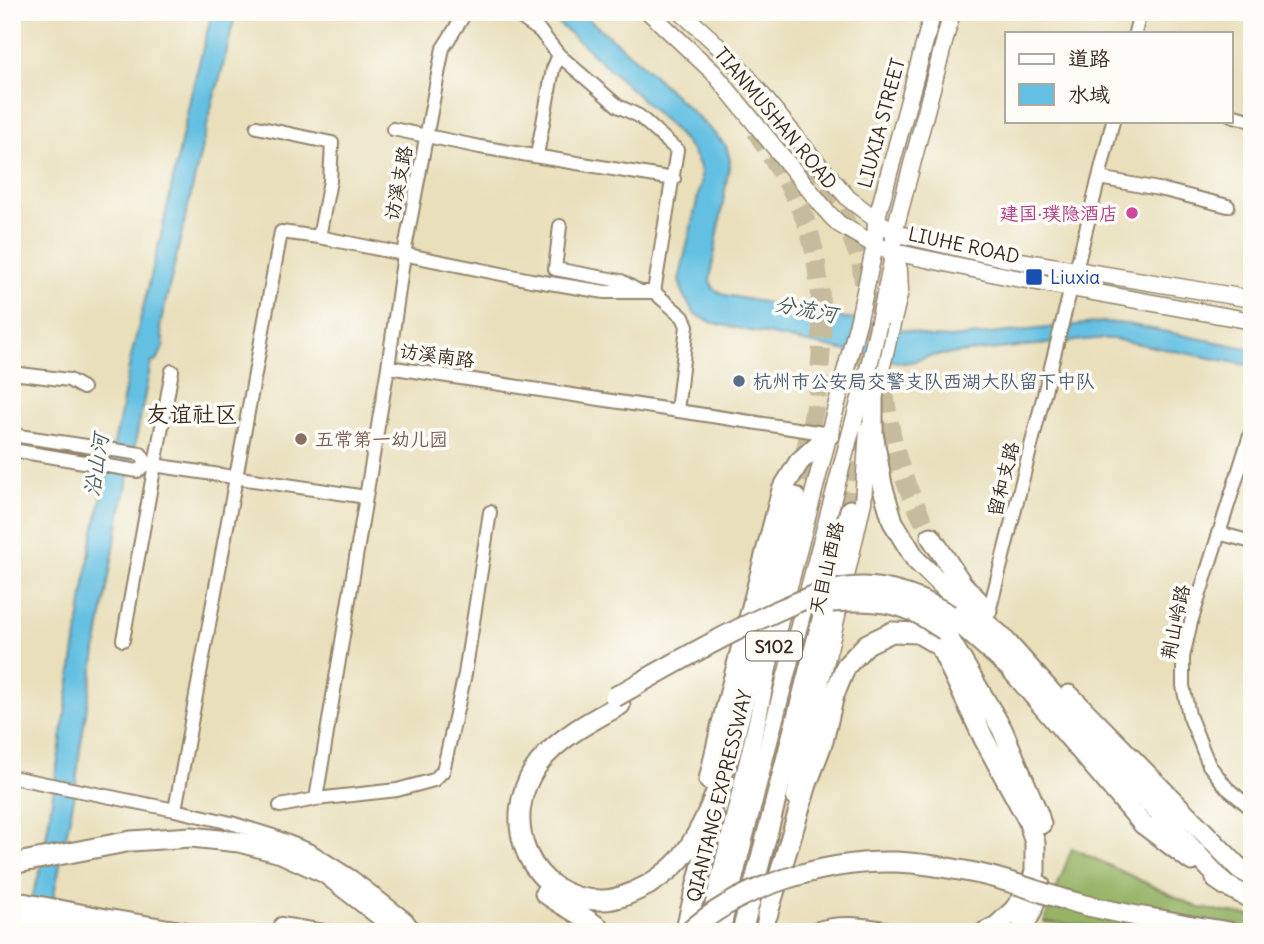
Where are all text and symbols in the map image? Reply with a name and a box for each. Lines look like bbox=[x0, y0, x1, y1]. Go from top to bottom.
legend bbox=[1005, 32, 1232, 122]
street label: TIANMUSHAN ROAD bbox=[709, 42, 843, 194]
text: 道路 bbox=[1068, 45, 1110, 72]
street label: LIUXIA STREET bbox=[852, 55, 910, 190]
text: 水域 bbox=[1068, 81, 1110, 108]
street label: 访溪支路 bbox=[379, 143, 417, 223]
place label: 建国·璞隐酒店 bbox=[1000, 201, 1118, 225]
marker: 建国·璞隐酒店 bbox=[1124, 205, 1140, 221]
street label: LIUHE ROAD bbox=[906, 221, 1022, 269]
place label: Liuxia bbox=[1050, 265, 1100, 289]
marker: Liuxia bbox=[1024, 267, 1044, 287]
water label: 分流河 bbox=[773, 290, 842, 329]
street label: 访溪南路 bbox=[398, 338, 476, 372]
place label: 杭州市公安局交警支队西湖大队留下中队 bbox=[753, 369, 1095, 393]
marker: 杭州市公安局交警支队西湖大队留下中队 bbox=[731, 373, 747, 389]
district label: 友谊社区 bbox=[146, 399, 238, 428]
place label: 五常第一幼儿园 bbox=[315, 427, 448, 451]
water label: 沿山河 bbox=[78, 429, 115, 498]
marker: 五常第一幼儿园 bbox=[293, 431, 309, 447]
street label: 留和支路 bbox=[982, 439, 1024, 519]
street label: 天目山西路 bbox=[804, 519, 848, 617]
street label: 荆山岭路 bbox=[1155, 582, 1195, 662]
road number: S102 bbox=[746, 632, 802, 660]
street label: QIANTANG EXPRESSWAY bbox=[681, 687, 757, 905]

